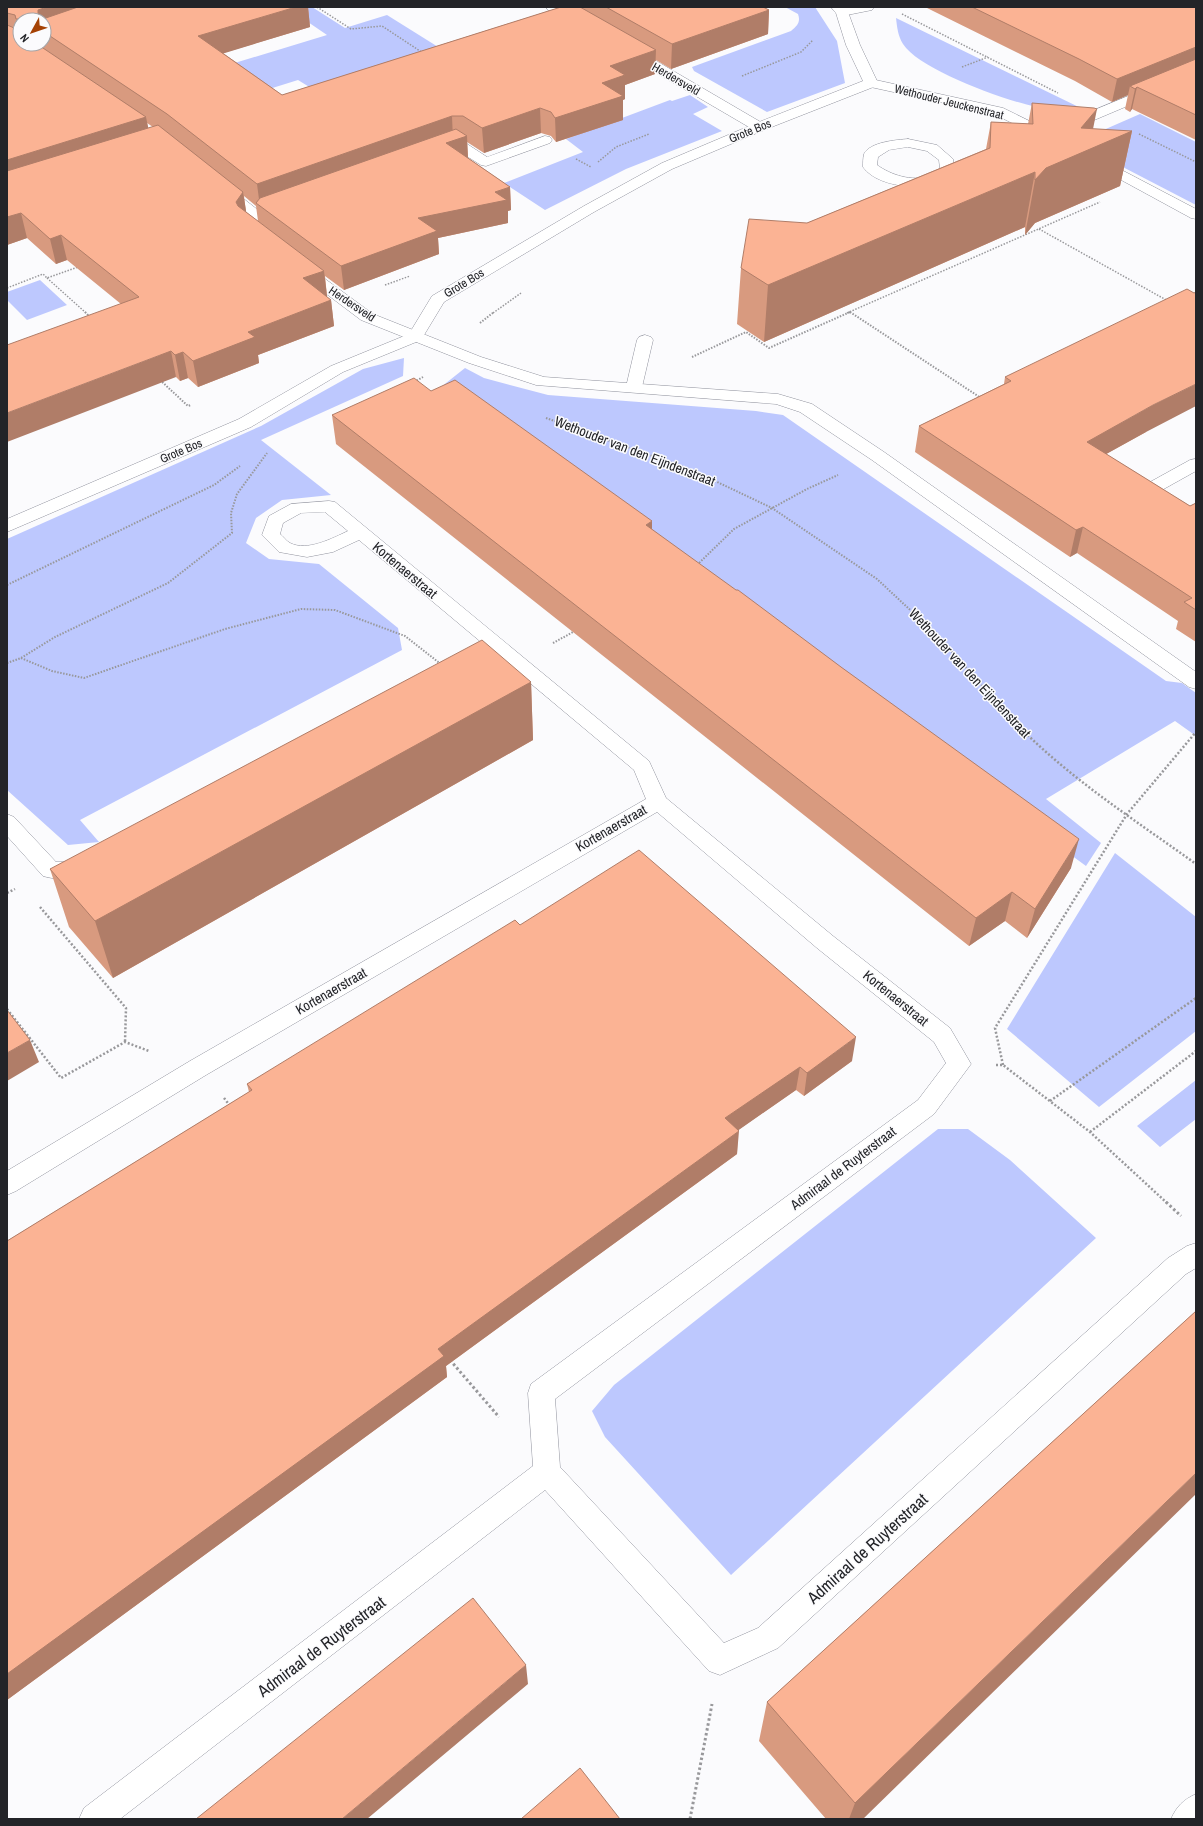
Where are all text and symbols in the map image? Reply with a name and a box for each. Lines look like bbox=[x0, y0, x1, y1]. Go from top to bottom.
north arrow bbox=[12, 12, 52, 52]
text: N bbox=[17, 31, 32, 45]
street label: Herdersveld bbox=[649, 59, 703, 99]
street label: Wethouder Jeuckenstraat bbox=[893, 81, 1006, 123]
street label: Grote Bos bbox=[726, 115, 774, 147]
street label: Grote Bos bbox=[441, 265, 487, 301]
street label: Herdersveld bbox=[326, 283, 378, 325]
street label: Wethouder van den Eijndenstraat bbox=[552, 412, 718, 490]
street label: Grote Bos bbox=[157, 435, 205, 467]
street label: Kortenaerstraat bbox=[369, 538, 441, 602]
street label: Wethouder van den Eijndenstraat bbox=[905, 604, 1035, 742]
street label: Kortenaerstraat bbox=[572, 800, 650, 856]
street label: Kortenaerstraat bbox=[292, 963, 370, 1019]
street label: Kortenaerstraat bbox=[860, 966, 932, 1030]
street label: Admiraal de Ruyterstraat bbox=[786, 1122, 899, 1214]
street label: Admiraal de Ruyterstraat bbox=[801, 1488, 932, 1609]
street label: Admiraal de Ruyterstraat bbox=[251, 1590, 390, 1702]

